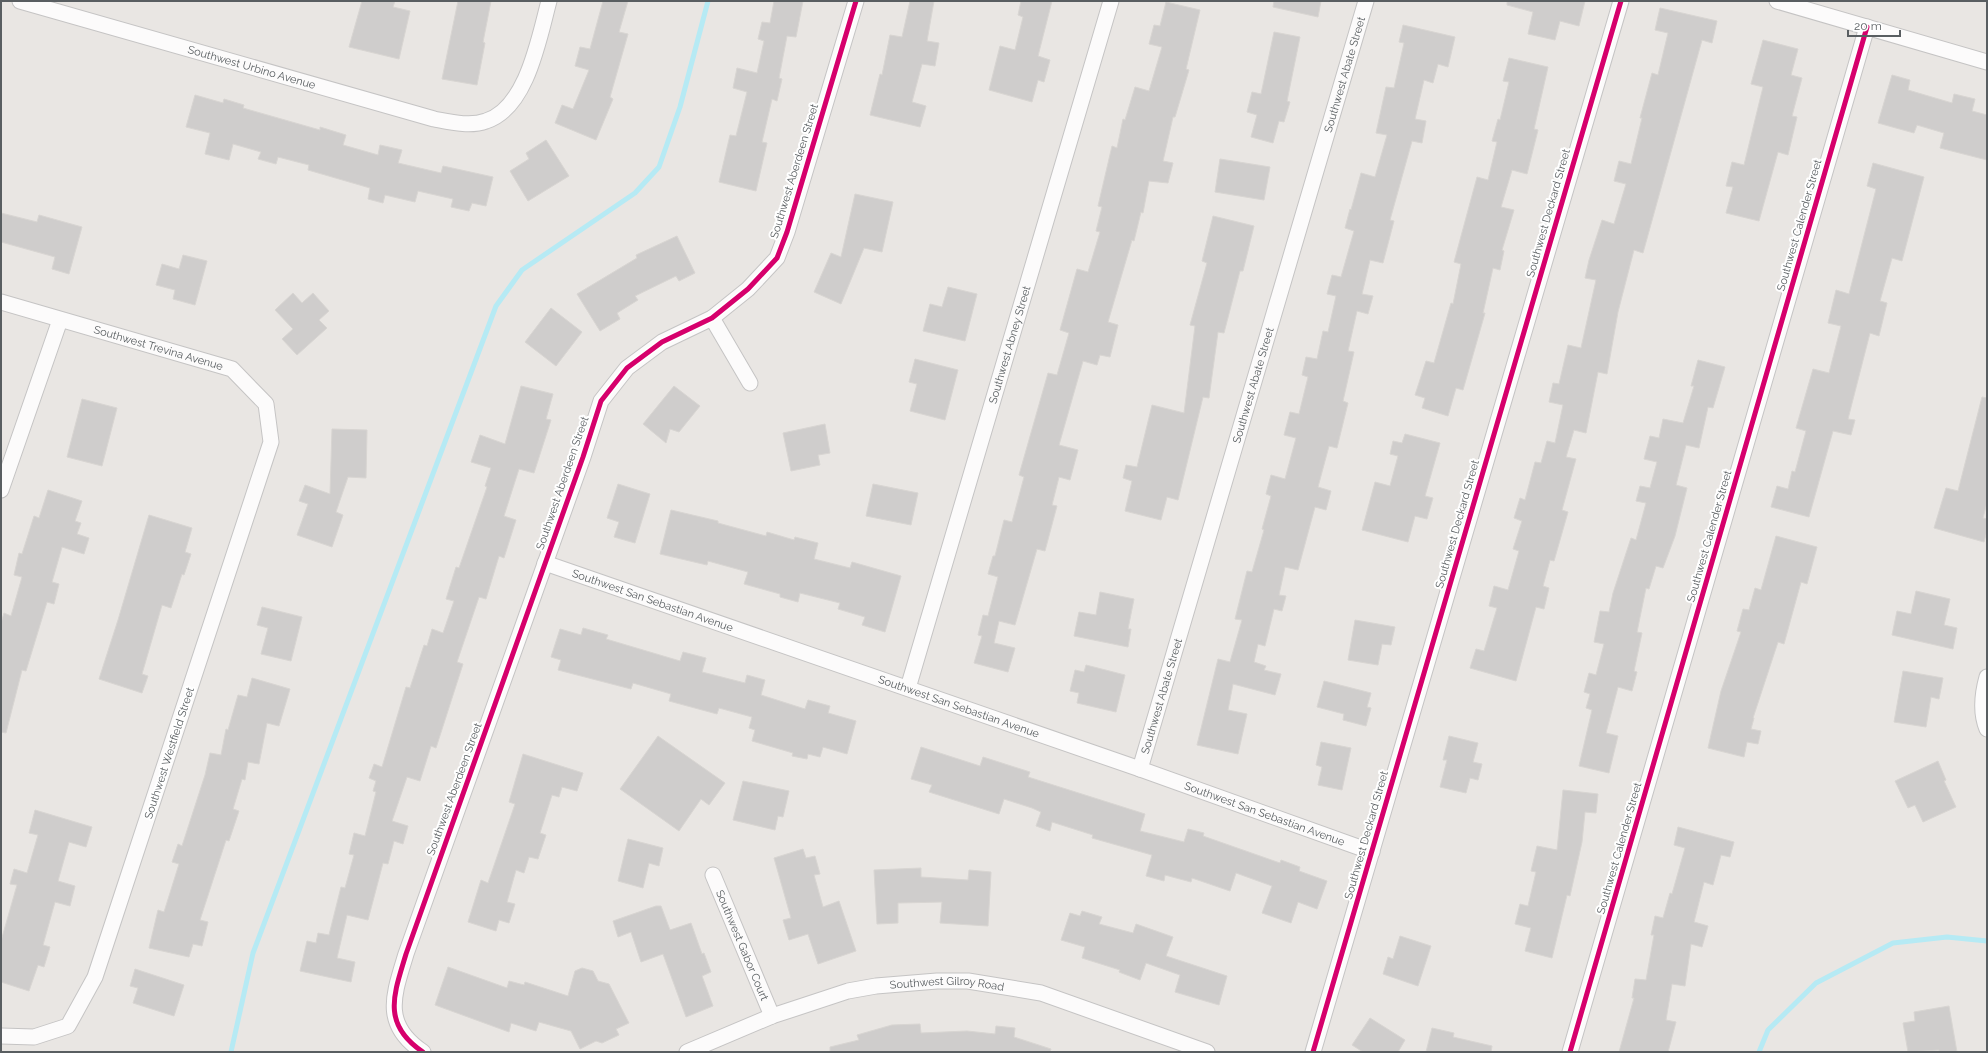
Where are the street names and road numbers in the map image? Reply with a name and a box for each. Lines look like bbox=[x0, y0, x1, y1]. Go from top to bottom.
street label: Southwest Abate Street bbox=[1322, 15, 1368, 134]
street label: Southwest Urbino Avenue bbox=[186, 43, 318, 92]
street label: Southwest Aberdeen Street bbox=[768, 102, 821, 240]
street label: Southwest Deckard Street bbox=[1524, 147, 1573, 279]
street label: Southwest Calender Street bbox=[1774, 158, 1825, 292]
street label: Southwest Abney Street bbox=[986, 284, 1034, 405]
street label: Southwest Trevina Avenue bbox=[92, 323, 225, 373]
street label: Southwest Abate Street bbox=[1230, 326, 1277, 445]
street label: Southwest Aberdeen Street bbox=[533, 414, 592, 552]
street label: Southwest Deckard Street bbox=[1433, 458, 1482, 590]
street label: Southwest Calender Street bbox=[1684, 469, 1735, 603]
street label: Southwest San Sebastian Avenue bbox=[570, 567, 735, 635]
street label: Southwest Abate Street bbox=[1139, 637, 1185, 756]
street label: Southwest San Sebastian Avenue bbox=[876, 673, 1042, 741]
street label: Southwest Westfield Street bbox=[142, 685, 197, 821]
street label: Southwest Aberdeen Street bbox=[424, 721, 485, 857]
street label: Southwest Deckard Street bbox=[1342, 769, 1391, 901]
street label: Southwest San Sebastian Avenue bbox=[1182, 779, 1347, 849]
street label: Southwest Calender Street bbox=[1594, 781, 1645, 915]
street label: Southwest Gabor Court bbox=[713, 888, 771, 1003]
street label: Southwest Gilroy Road bbox=[889, 975, 1005, 994]

